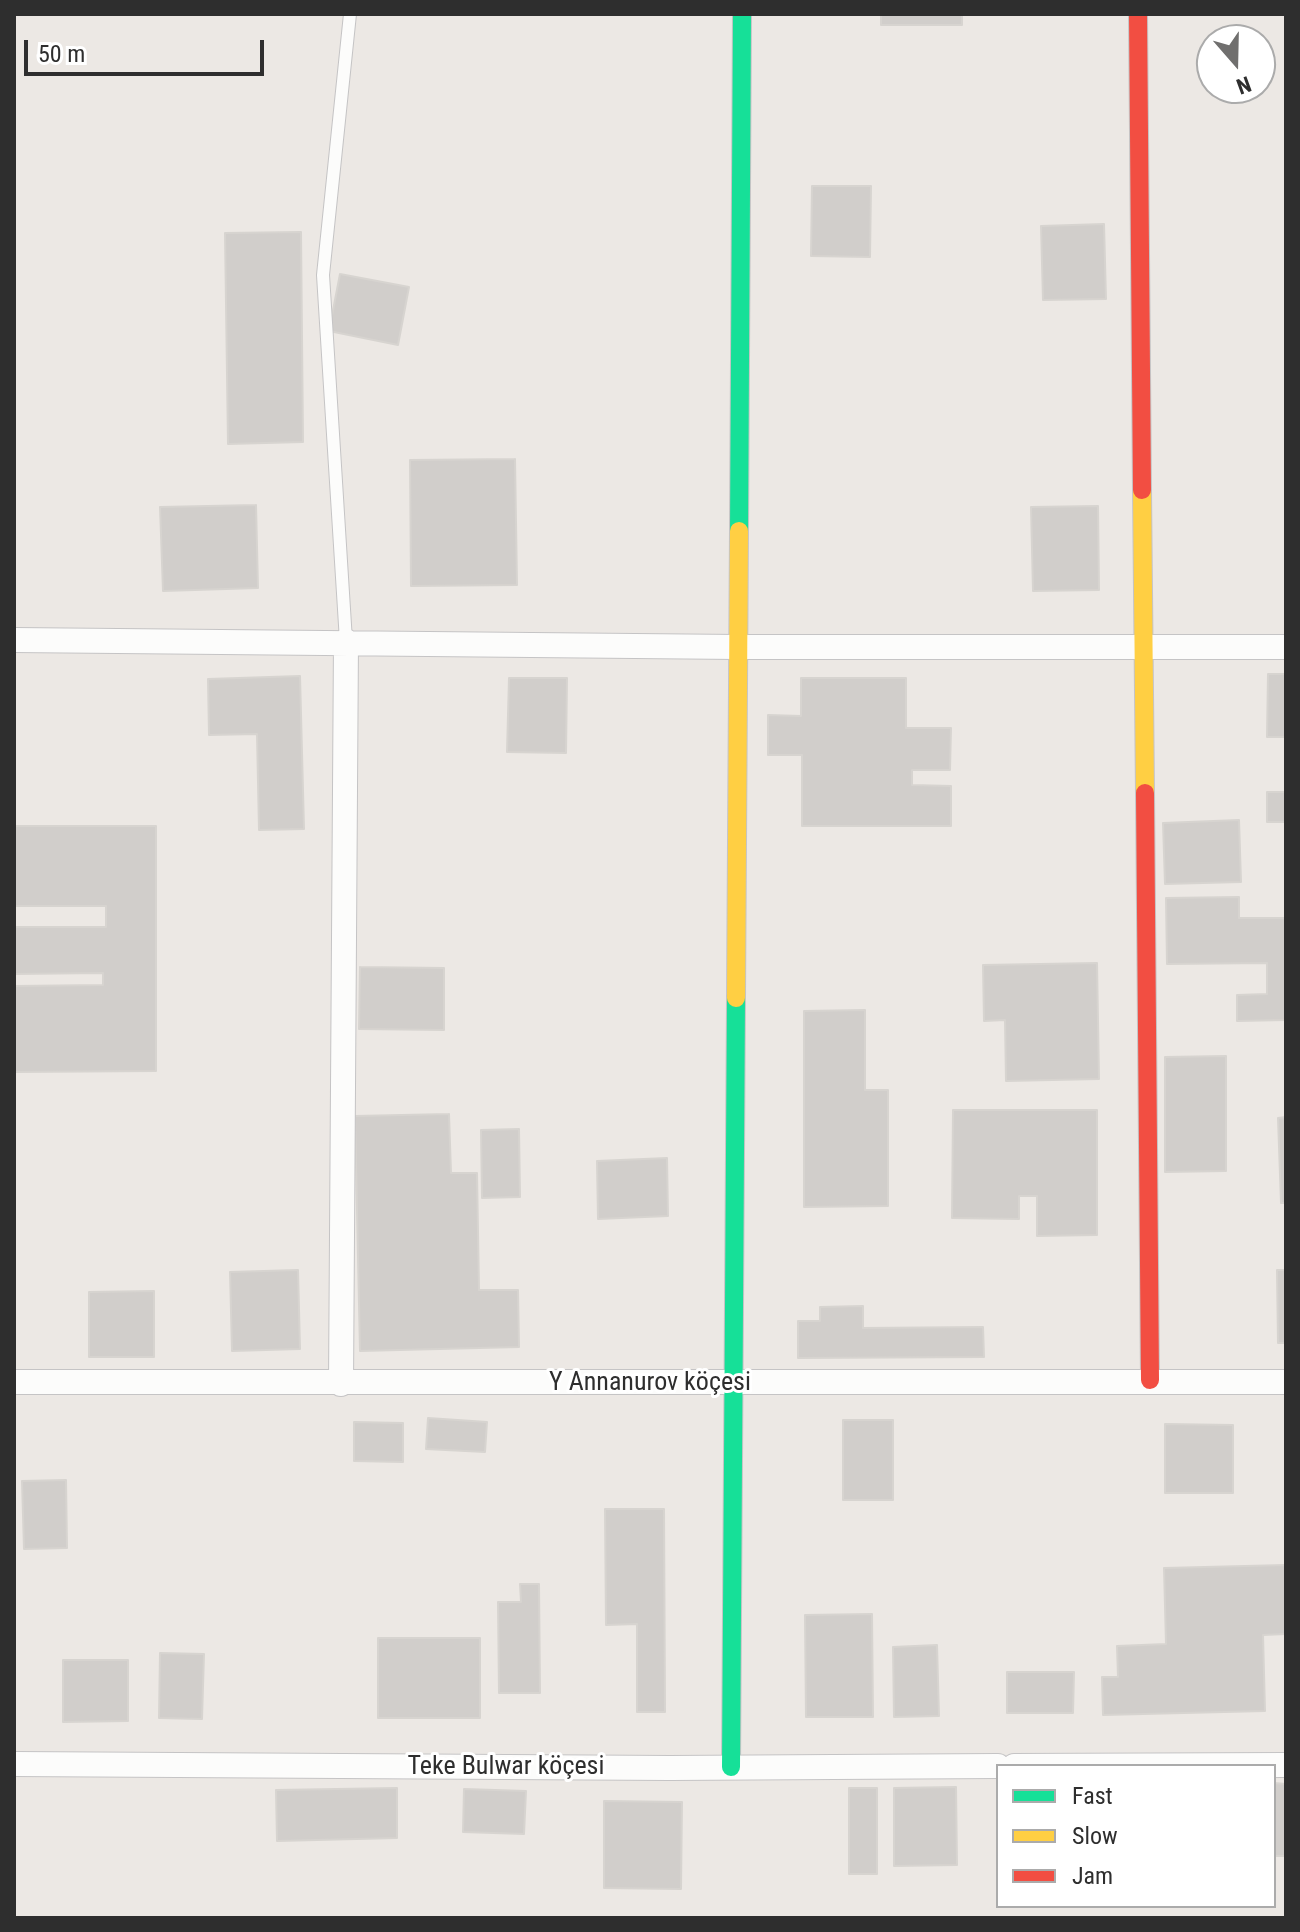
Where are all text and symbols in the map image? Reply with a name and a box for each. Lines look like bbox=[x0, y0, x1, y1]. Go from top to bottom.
scale bar bbox=[28, 24, 268, 74]
north arrow bbox=[1196, 24, 1276, 104]
text: 50 m bbox=[38, 40, 85, 68]
text: N bbox=[1233, 71, 1254, 99]
street label: Y Annanurov köçesi bbox=[549, 1367, 751, 1399]
street label: Teke Bulwar köçesi bbox=[408, 1751, 604, 1783]
legend bbox=[996, 1764, 1276, 1908]
text: Fast bbox=[1072, 1782, 1113, 1810]
text: Slow bbox=[1072, 1822, 1118, 1850]
text: Jam bbox=[1072, 1862, 1113, 1890]

